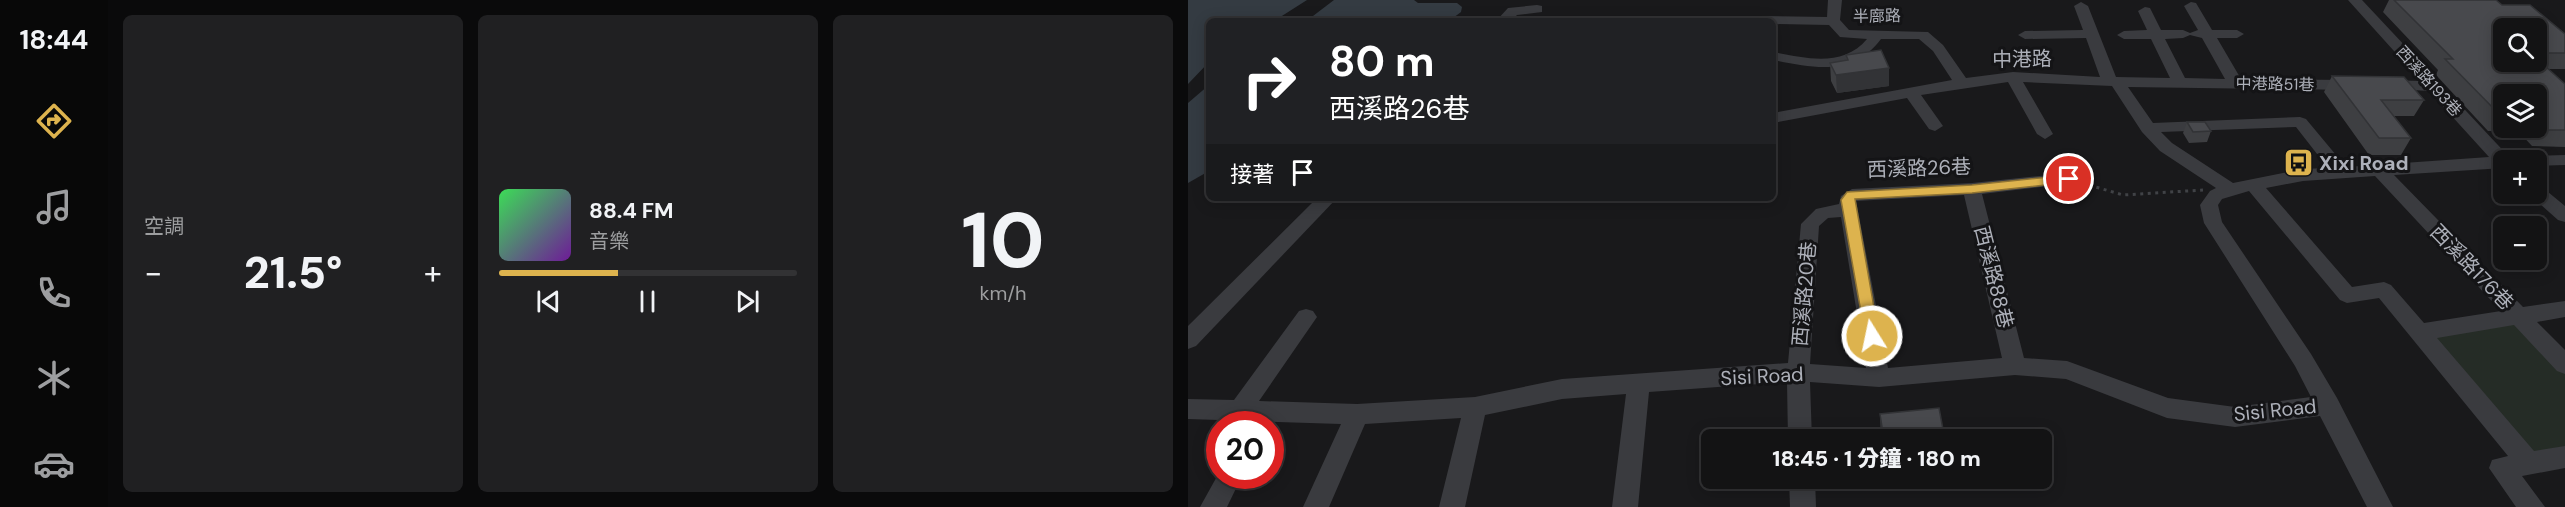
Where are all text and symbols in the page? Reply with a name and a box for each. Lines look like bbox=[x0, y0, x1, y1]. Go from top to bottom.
street label: 半廍路 bbox=[1853, 5, 1901, 27]
map controls bbox=[2493, 18, 2547, 270]
button: search bbox=[2493, 18, 2547, 72]
text: 18:44 bbox=[20, 22, 88, 57]
text: 80 m bbox=[1329, 34, 1435, 89]
street label: 西溪路193巷 bbox=[2392, 41, 2466, 121]
icon: right bbox=[1230, 42, 1308, 120]
street label: 中港路 bbox=[1992, 45, 2052, 73]
street label: 中港路51巷 bbox=[2235, 73, 2315, 95]
button: layers bbox=[2493, 84, 2547, 138]
text: 西溪路26巷 bbox=[1329, 91, 1470, 126]
icon: directions bbox=[33, 100, 75, 142]
bus stop icon: Xixi Road bbox=[2282, 147, 2314, 179]
place label: Xixi Road bbox=[2319, 150, 2409, 176]
button: + bbox=[2493, 150, 2547, 204]
street label: 西溪路26巷 bbox=[1867, 153, 1971, 183]
pin bbox=[2043, 153, 2094, 204]
icon: arrive bbox=[1286, 156, 1319, 189]
text: 接著 bbox=[1230, 160, 1274, 189]
icon: arrive bbox=[2052, 162, 2085, 195]
icon: music bbox=[33, 186, 75, 228]
text: 10 bbox=[961, 190, 1045, 291]
text: 88.4 FM bbox=[589, 196, 674, 225]
text: 空調 bbox=[144, 213, 184, 239]
button: − bbox=[2493, 216, 2547, 270]
street label: 西溪路176巷 bbox=[2425, 219, 2519, 315]
street label: 西溪路88巷 bbox=[1969, 223, 2019, 331]
text: 音樂 bbox=[589, 228, 629, 254]
street label: 西溪路20巷 bbox=[1786, 241, 1822, 347]
text: 21.5° bbox=[244, 243, 342, 302]
text: − bbox=[144, 251, 162, 294]
text: + bbox=[424, 251, 442, 294]
icon: phone bbox=[33, 272, 75, 314]
text: km/h bbox=[979, 280, 1027, 306]
icon: previous bbox=[532, 285, 565, 318]
icon: pause bbox=[631, 285, 664, 318]
icon: next bbox=[731, 285, 764, 318]
position arrow bbox=[1840, 304, 1904, 368]
icon: climate bbox=[33, 357, 75, 399]
street label: Sisi Road bbox=[1720, 361, 1804, 391]
street label: Sisi Road bbox=[2232, 393, 2318, 427]
speed limit sign: 20 bbox=[1206, 411, 1284, 489]
icon: car bbox=[33, 443, 75, 485]
text: 18:45 · 1 分鐘 · 180 m bbox=[1772, 444, 1981, 473]

